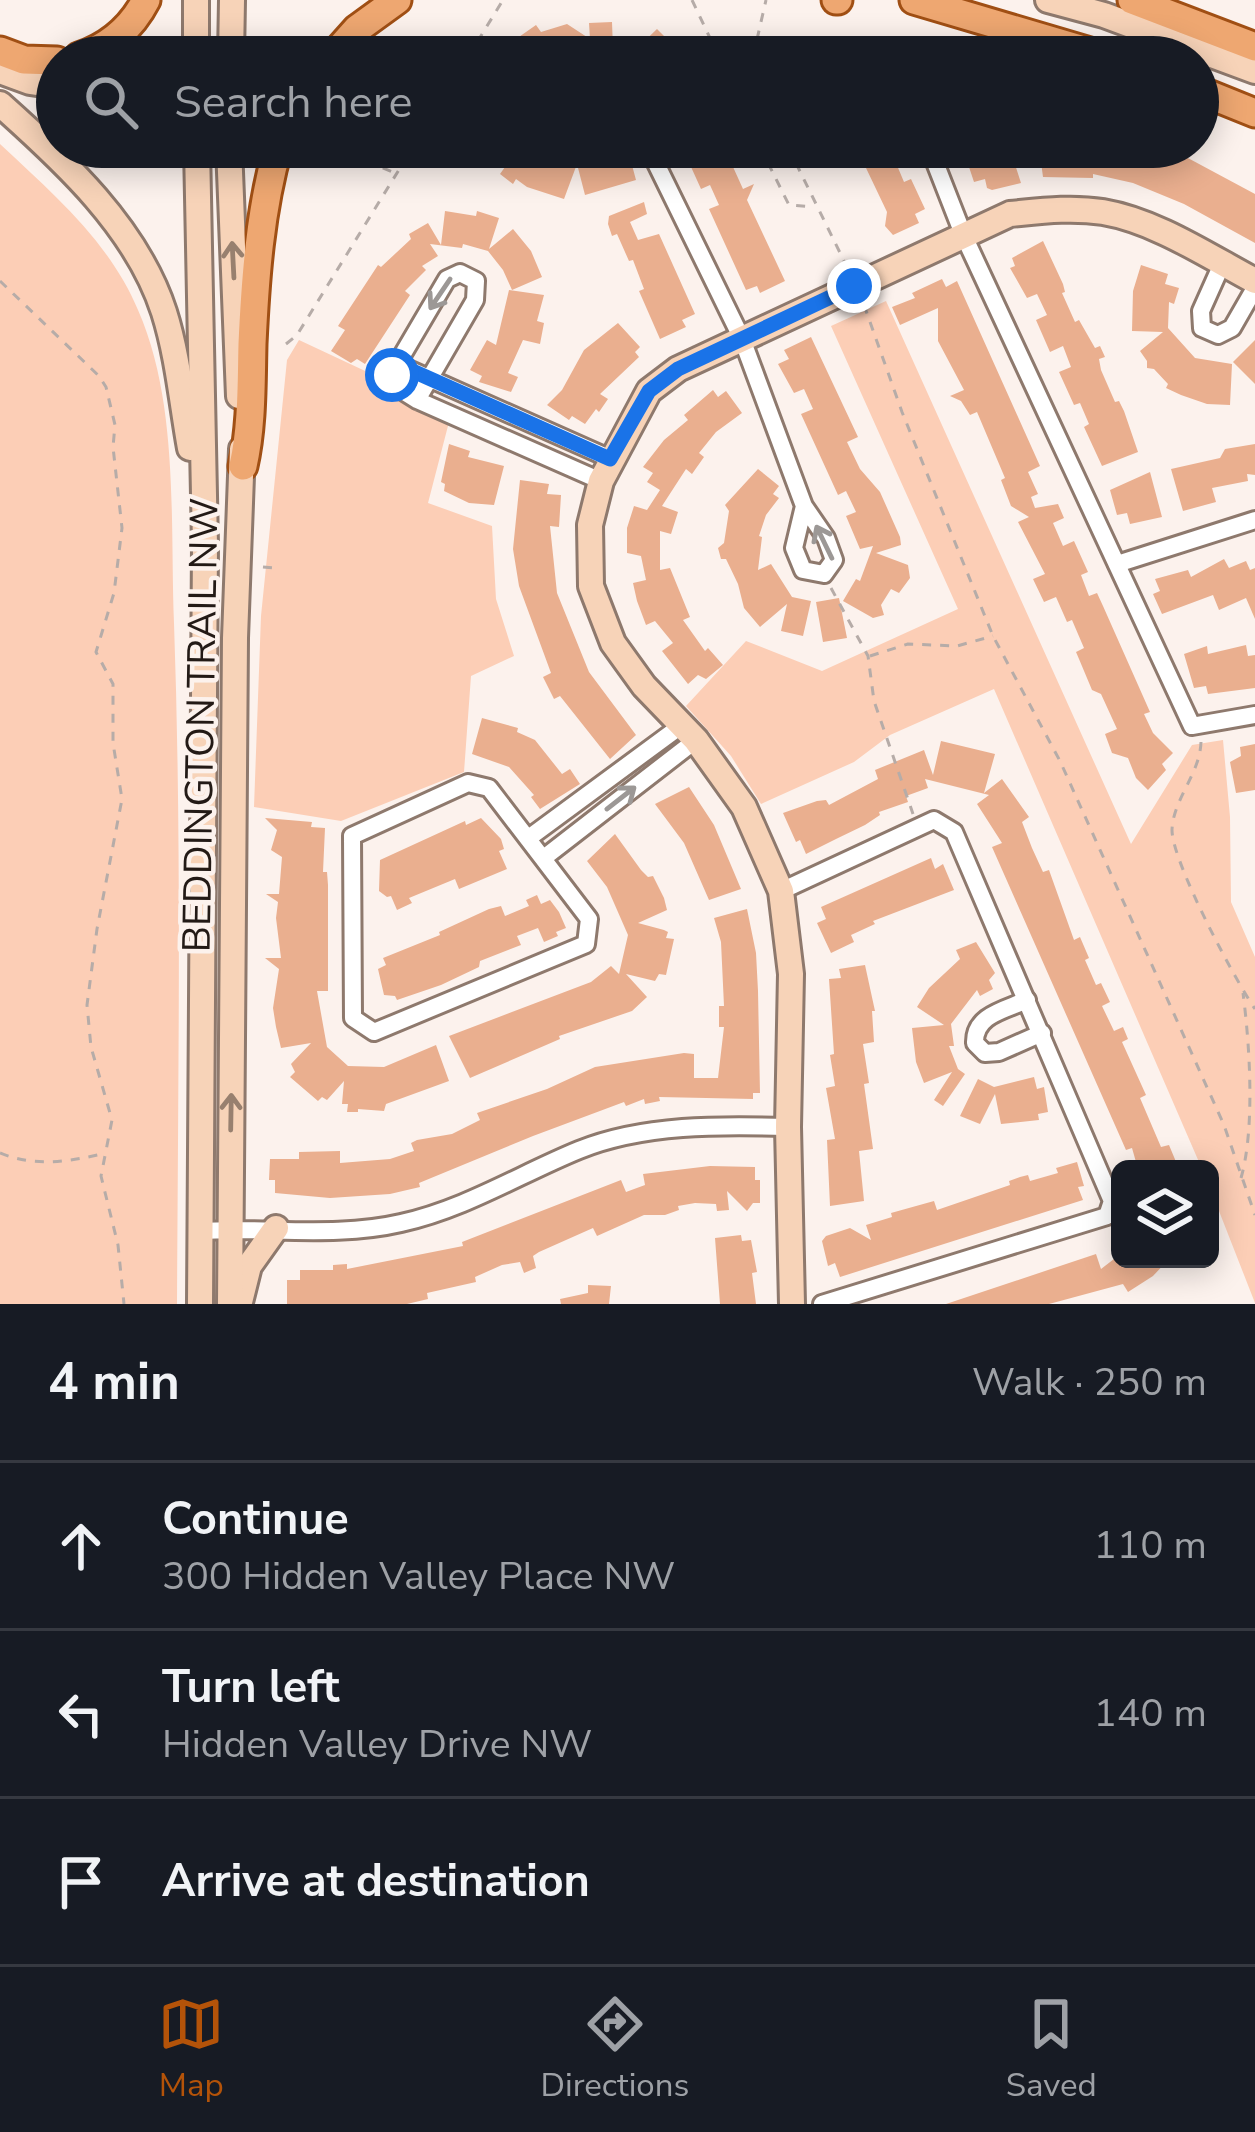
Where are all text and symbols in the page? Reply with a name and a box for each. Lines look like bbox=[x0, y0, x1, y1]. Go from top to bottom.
search box bbox=[36, 36, 1219, 168]
icon: search bbox=[78, 69, 144, 135]
text: Search here bbox=[174, 72, 413, 133]
one-way arrow bbox=[221, 241, 244, 280]
route end bbox=[827, 259, 881, 313]
one-way arrow bbox=[427, 277, 452, 310]
route start bbox=[365, 348, 419, 402]
street label: BEDDINGTON TRAIL NW bbox=[171, 497, 231, 953]
one-way arrow bbox=[812, 524, 834, 560]
one-way arrow bbox=[604, 786, 636, 812]
one-way arrow bbox=[220, 1093, 242, 1132]
map controls bbox=[1111, 1160, 1219, 1268]
button: layers bbox=[1111, 1160, 1219, 1268]
text: 4 min bbox=[48, 1347, 180, 1417]
text: Walk · 250 m bbox=[972, 1356, 1207, 1409]
text: Continue bbox=[162, 1489, 349, 1550]
icon: ahead bbox=[48, 1513, 114, 1579]
text: 110 m bbox=[1093, 1519, 1207, 1572]
text: 300 Hidden Valley Place NW bbox=[162, 1550, 675, 1603]
text: Turn left bbox=[162, 1657, 340, 1718]
icon: left bbox=[48, 1681, 114, 1747]
text: 140 m bbox=[1093, 1687, 1207, 1740]
text: Hidden Valley Drive NW bbox=[162, 1718, 592, 1771]
icon: arrive bbox=[48, 1849, 114, 1915]
text: Arrive at destination bbox=[162, 1851, 590, 1912]
tab: Map bbox=[158, 1991, 224, 2108]
tab: Directions bbox=[541, 1991, 689, 2108]
tab: Saved bbox=[1006, 1991, 1097, 2108]

